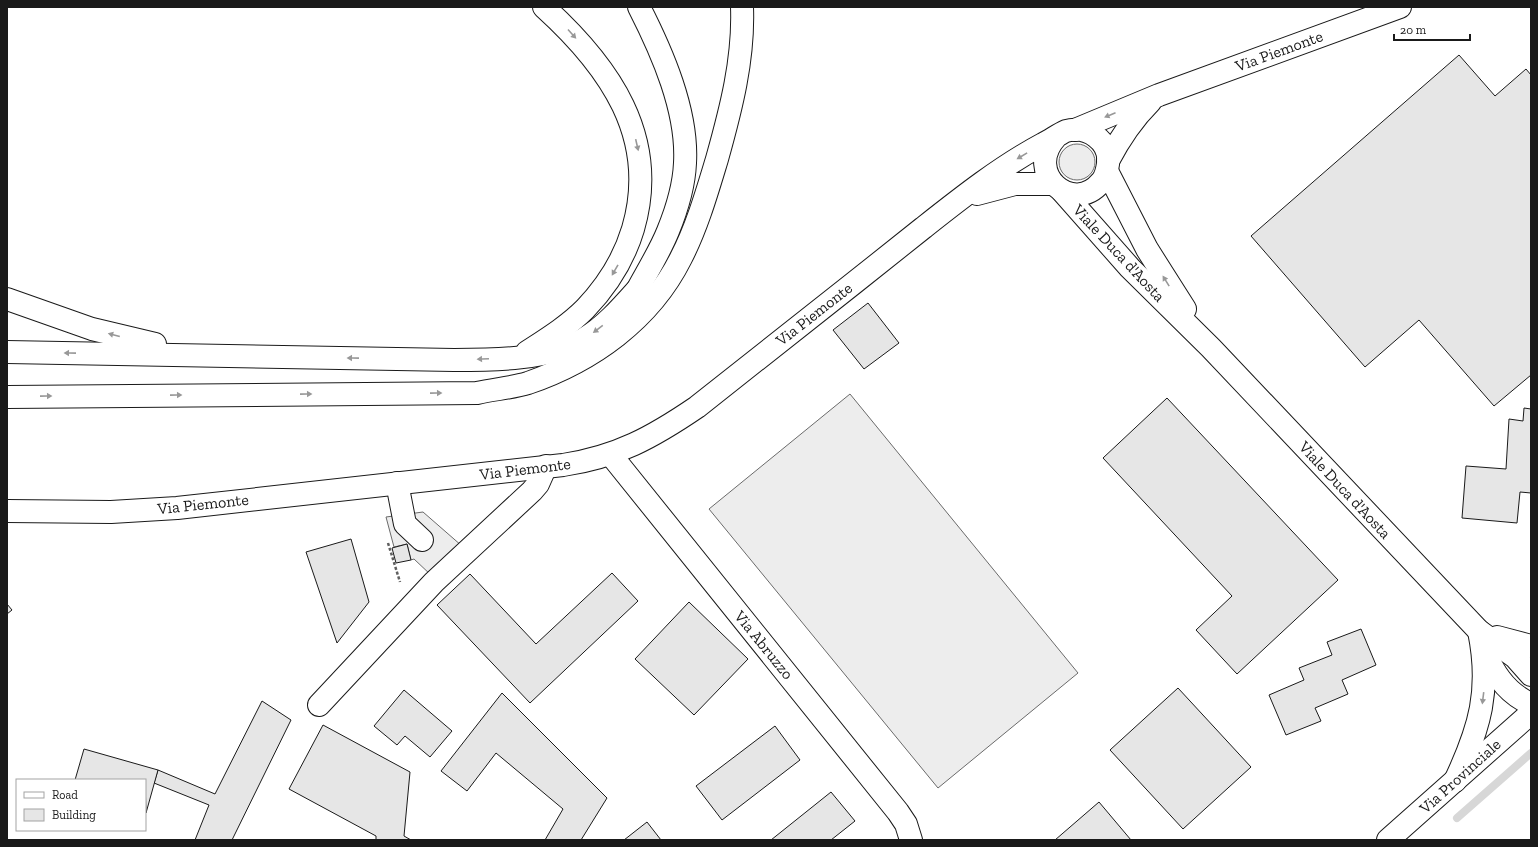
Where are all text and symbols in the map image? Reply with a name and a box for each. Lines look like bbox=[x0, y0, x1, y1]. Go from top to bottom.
scale bar bbox=[1394, 16, 1470, 42]
text: 20 m bbox=[1400, 23, 1427, 37]
street label: Via Piemonte bbox=[1232, 26, 1325, 76]
one-way arrow bbox=[567, 29, 576, 39]
one-way arrow bbox=[1104, 112, 1115, 118]
one-way arrow bbox=[635, 139, 641, 151]
one-way arrow bbox=[1016, 152, 1028, 159]
street label: Viale Duca d'Aosta bbox=[1068, 200, 1169, 306]
one-way arrow bbox=[612, 264, 619, 276]
one-way arrow bbox=[1162, 276, 1170, 286]
street label: Via Piemonte bbox=[771, 278, 856, 350]
one-way arrow bbox=[593, 325, 604, 333]
one-way arrow bbox=[108, 332, 120, 338]
one-way arrow bbox=[63, 350, 76, 356]
one-way arrow bbox=[347, 354, 359, 361]
one-way arrow bbox=[476, 356, 489, 362]
one-way arrow bbox=[430, 390, 443, 396]
one-way arrow bbox=[300, 391, 313, 397]
one-way arrow bbox=[170, 392, 183, 398]
one-way arrow bbox=[40, 393, 53, 399]
street label: Viale Duca d'Aosta bbox=[1294, 437, 1395, 543]
street label: Via Piemonte bbox=[477, 454, 572, 484]
street label: Via Piemonte bbox=[155, 490, 250, 518]
street label: Via Abruzzo bbox=[730, 606, 798, 683]
one-way arrow bbox=[1480, 692, 1486, 704]
street label: Via Provinciale bbox=[1415, 735, 1505, 818]
legend bbox=[16, 779, 146, 831]
text: Road bbox=[52, 788, 78, 802]
text: Building bbox=[52, 808, 96, 822]

